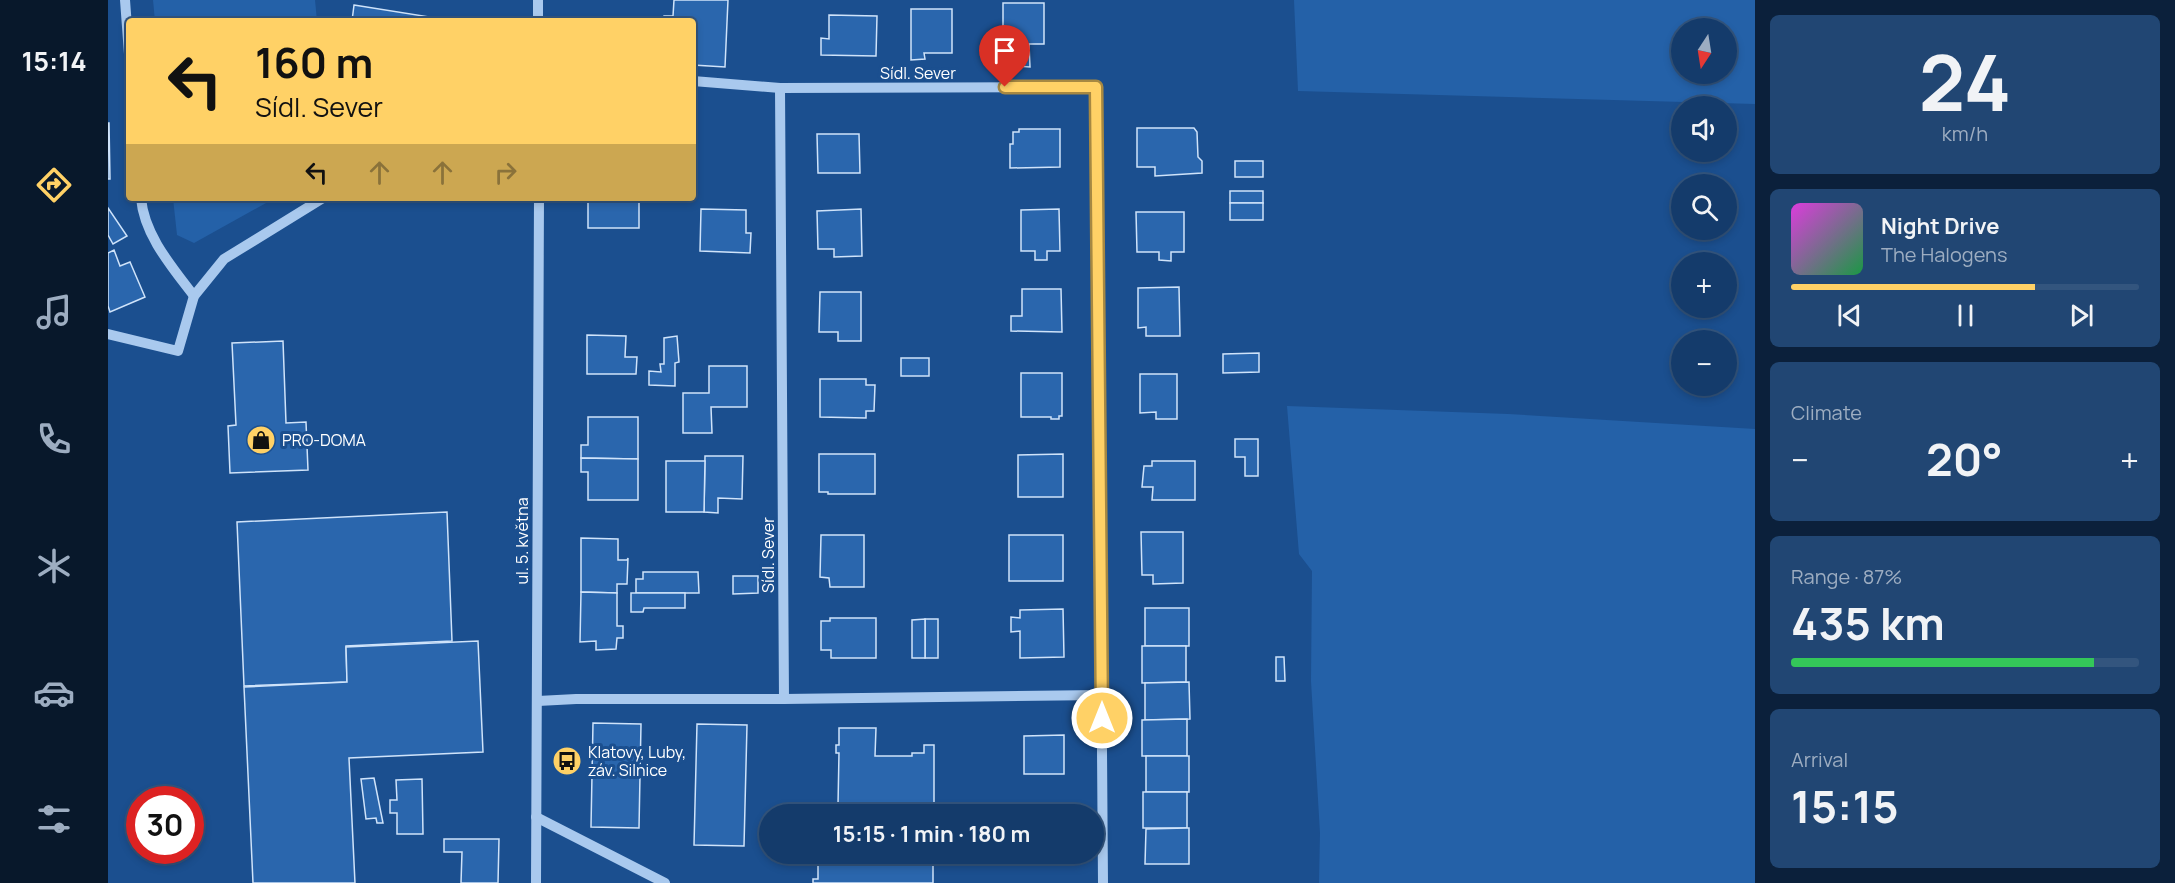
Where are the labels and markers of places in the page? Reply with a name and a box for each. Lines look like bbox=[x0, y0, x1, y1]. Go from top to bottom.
pin bbox=[979, 25, 1030, 87]
shop icon: PRO-DOMA bbox=[245, 424, 277, 456]
place label: PRO-DOMA bbox=[282, 429, 366, 451]
place label: Klatovy, Luby, záv. Silnice bbox=[588, 741, 686, 781]
bus stop icon: Klatovy, Luby, záv. Silnice bbox=[551, 745, 583, 777]

